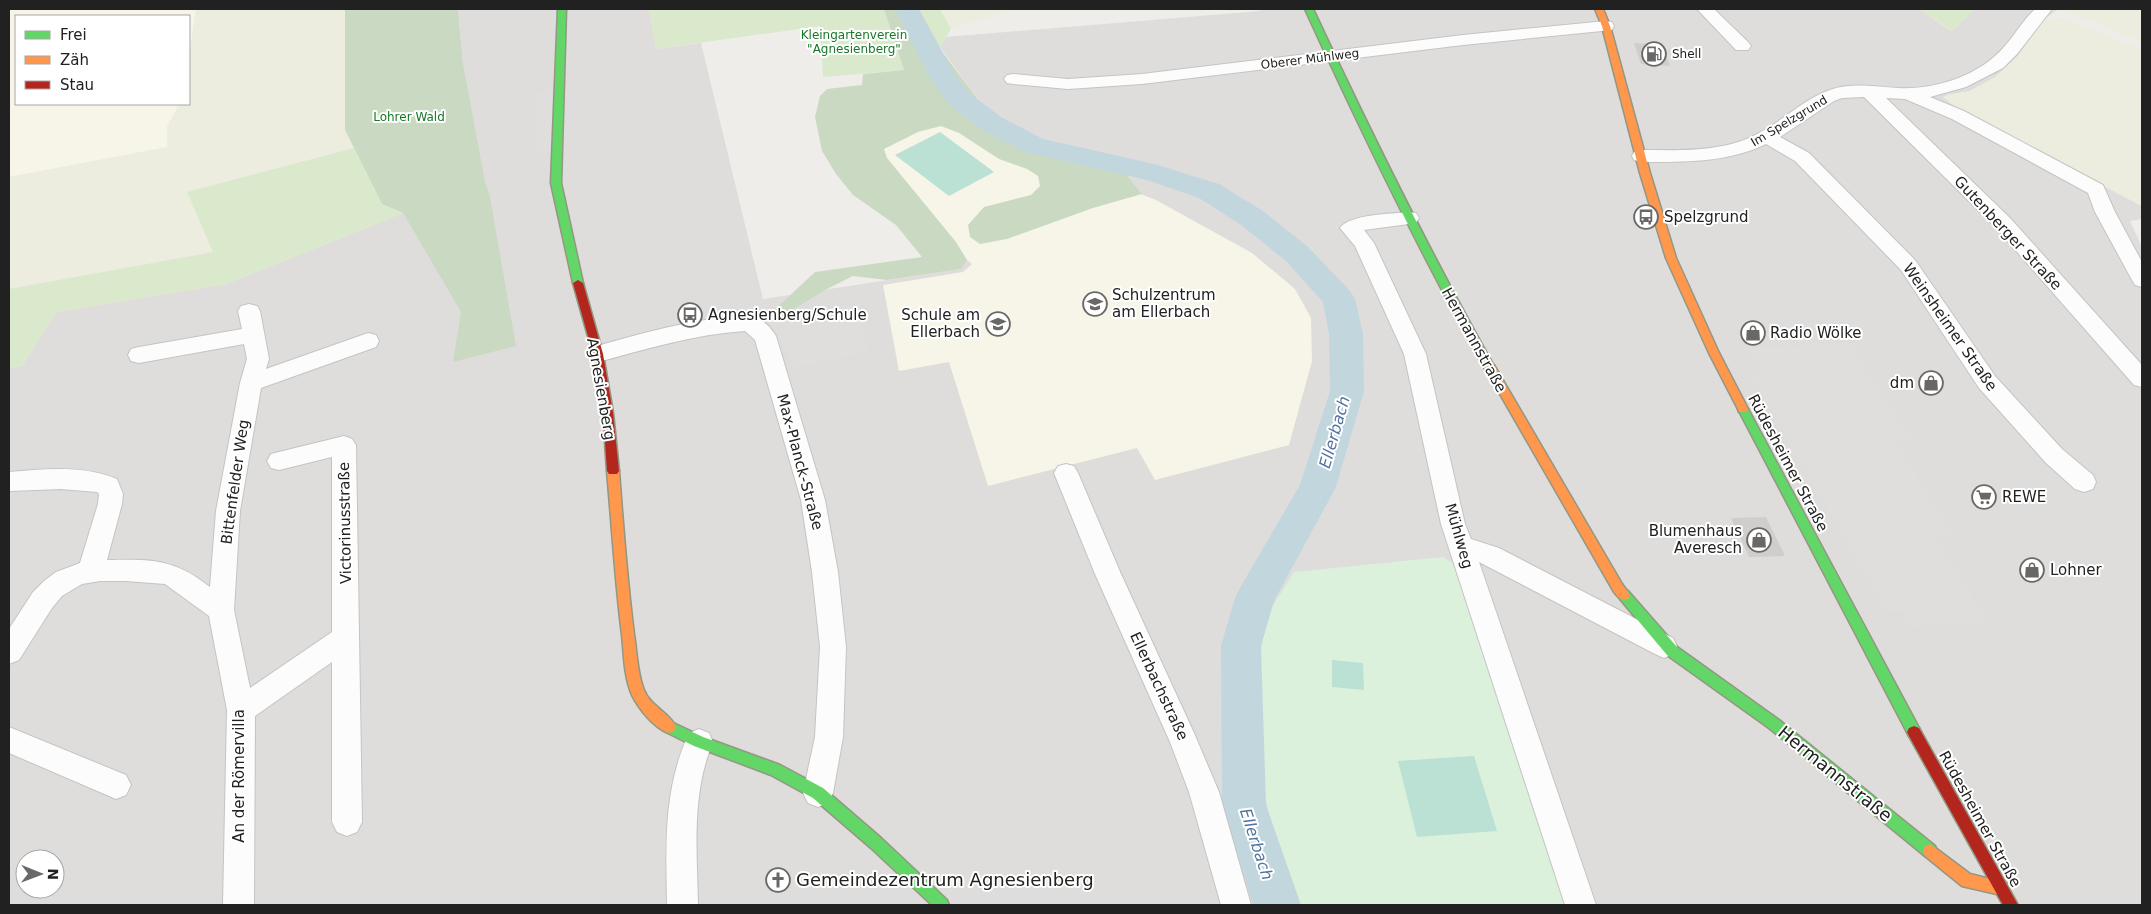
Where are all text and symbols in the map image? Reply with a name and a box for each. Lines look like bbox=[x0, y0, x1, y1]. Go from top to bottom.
legend bbox=[15, 15, 190, 105]
text: Frei bbox=[60, 26, 87, 44]
park label: Kleingartenverein "Agnesienberg" bbox=[801, 28, 907, 56]
fuel station icon: Shell bbox=[1641, 41, 1667, 67]
street label: Oberer Mühlweg bbox=[1260, 46, 1360, 72]
place label: Shell bbox=[1672, 47, 1701, 61]
text: Zäh bbox=[60, 51, 89, 69]
text: Stau bbox=[60, 76, 94, 94]
street label: Im Spelzgrund bbox=[1748, 93, 1830, 149]
park label: Lohrer Wald bbox=[373, 110, 445, 124]
street label: Gutenberger Straße bbox=[1950, 172, 2066, 294]
bus stop icon: Spelzgrund bbox=[1633, 204, 1659, 230]
place label: Spelzgrund bbox=[1664, 208, 1749, 226]
street label: Weinsheimer Straße bbox=[1899, 260, 2001, 394]
street label: Hermannstraße bbox=[1438, 284, 1510, 396]
place label: Schulzentrum am Ellerbach bbox=[1112, 286, 1216, 321]
school or university icon: Schulzentrum am Ellerbach bbox=[1082, 291, 1108, 317]
bus stop icon: Agnesienberg/Schule bbox=[677, 302, 703, 328]
place label: Agnesienberg/Schule bbox=[708, 306, 867, 324]
place label: Schule am Ellerbach bbox=[901, 306, 980, 341]
school or university icon: Schule am Ellerbach bbox=[985, 311, 1011, 337]
shop icon: Radio Wölke bbox=[1740, 320, 1766, 346]
place label: Radio Wölke bbox=[1770, 324, 1862, 342]
street label: Agnesienberg bbox=[583, 337, 619, 441]
shop icon: dm bbox=[1918, 370, 1944, 396]
place label: dm bbox=[1890, 374, 1914, 392]
street label: Rüdesheimer Straße bbox=[1744, 391, 1832, 535]
street label: Max-Planck-Straße bbox=[773, 392, 827, 532]
water label: Ellerbach bbox=[1315, 394, 1354, 470]
street label: Bittenfelder Weg bbox=[217, 418, 253, 546]
street label: Victorinusstraße bbox=[335, 462, 355, 584]
supermarket icon: REWE bbox=[1971, 484, 1997, 510]
place label: REWE bbox=[2002, 488, 2046, 506]
street label: Mühlweg bbox=[1441, 501, 1477, 571]
place label: Blumenhaus Averesch bbox=[1649, 522, 1742, 557]
shop icon: Blumenhaus Averesch bbox=[1746, 527, 1772, 553]
shop icon: Lohner bbox=[2019, 557, 2045, 583]
place label: Lohner bbox=[2050, 561, 2103, 579]
street label: Ellerbachstraße bbox=[1126, 629, 1192, 743]
street label: An der Römervilla bbox=[230, 709, 248, 843]
street label: Hermannstraße bbox=[1774, 721, 1896, 826]
street label: Rüdesheimer Straße bbox=[1935, 748, 2025, 890]
water label: Ellerbach bbox=[1236, 806, 1277, 882]
north arrow bbox=[15, 849, 65, 899]
church icon: Gemeindezentrum Agnesienberg bbox=[765, 867, 791, 893]
text: N bbox=[45, 868, 61, 880]
place label: Gemeindezentrum Agnesienberg bbox=[796, 869, 1094, 890]

